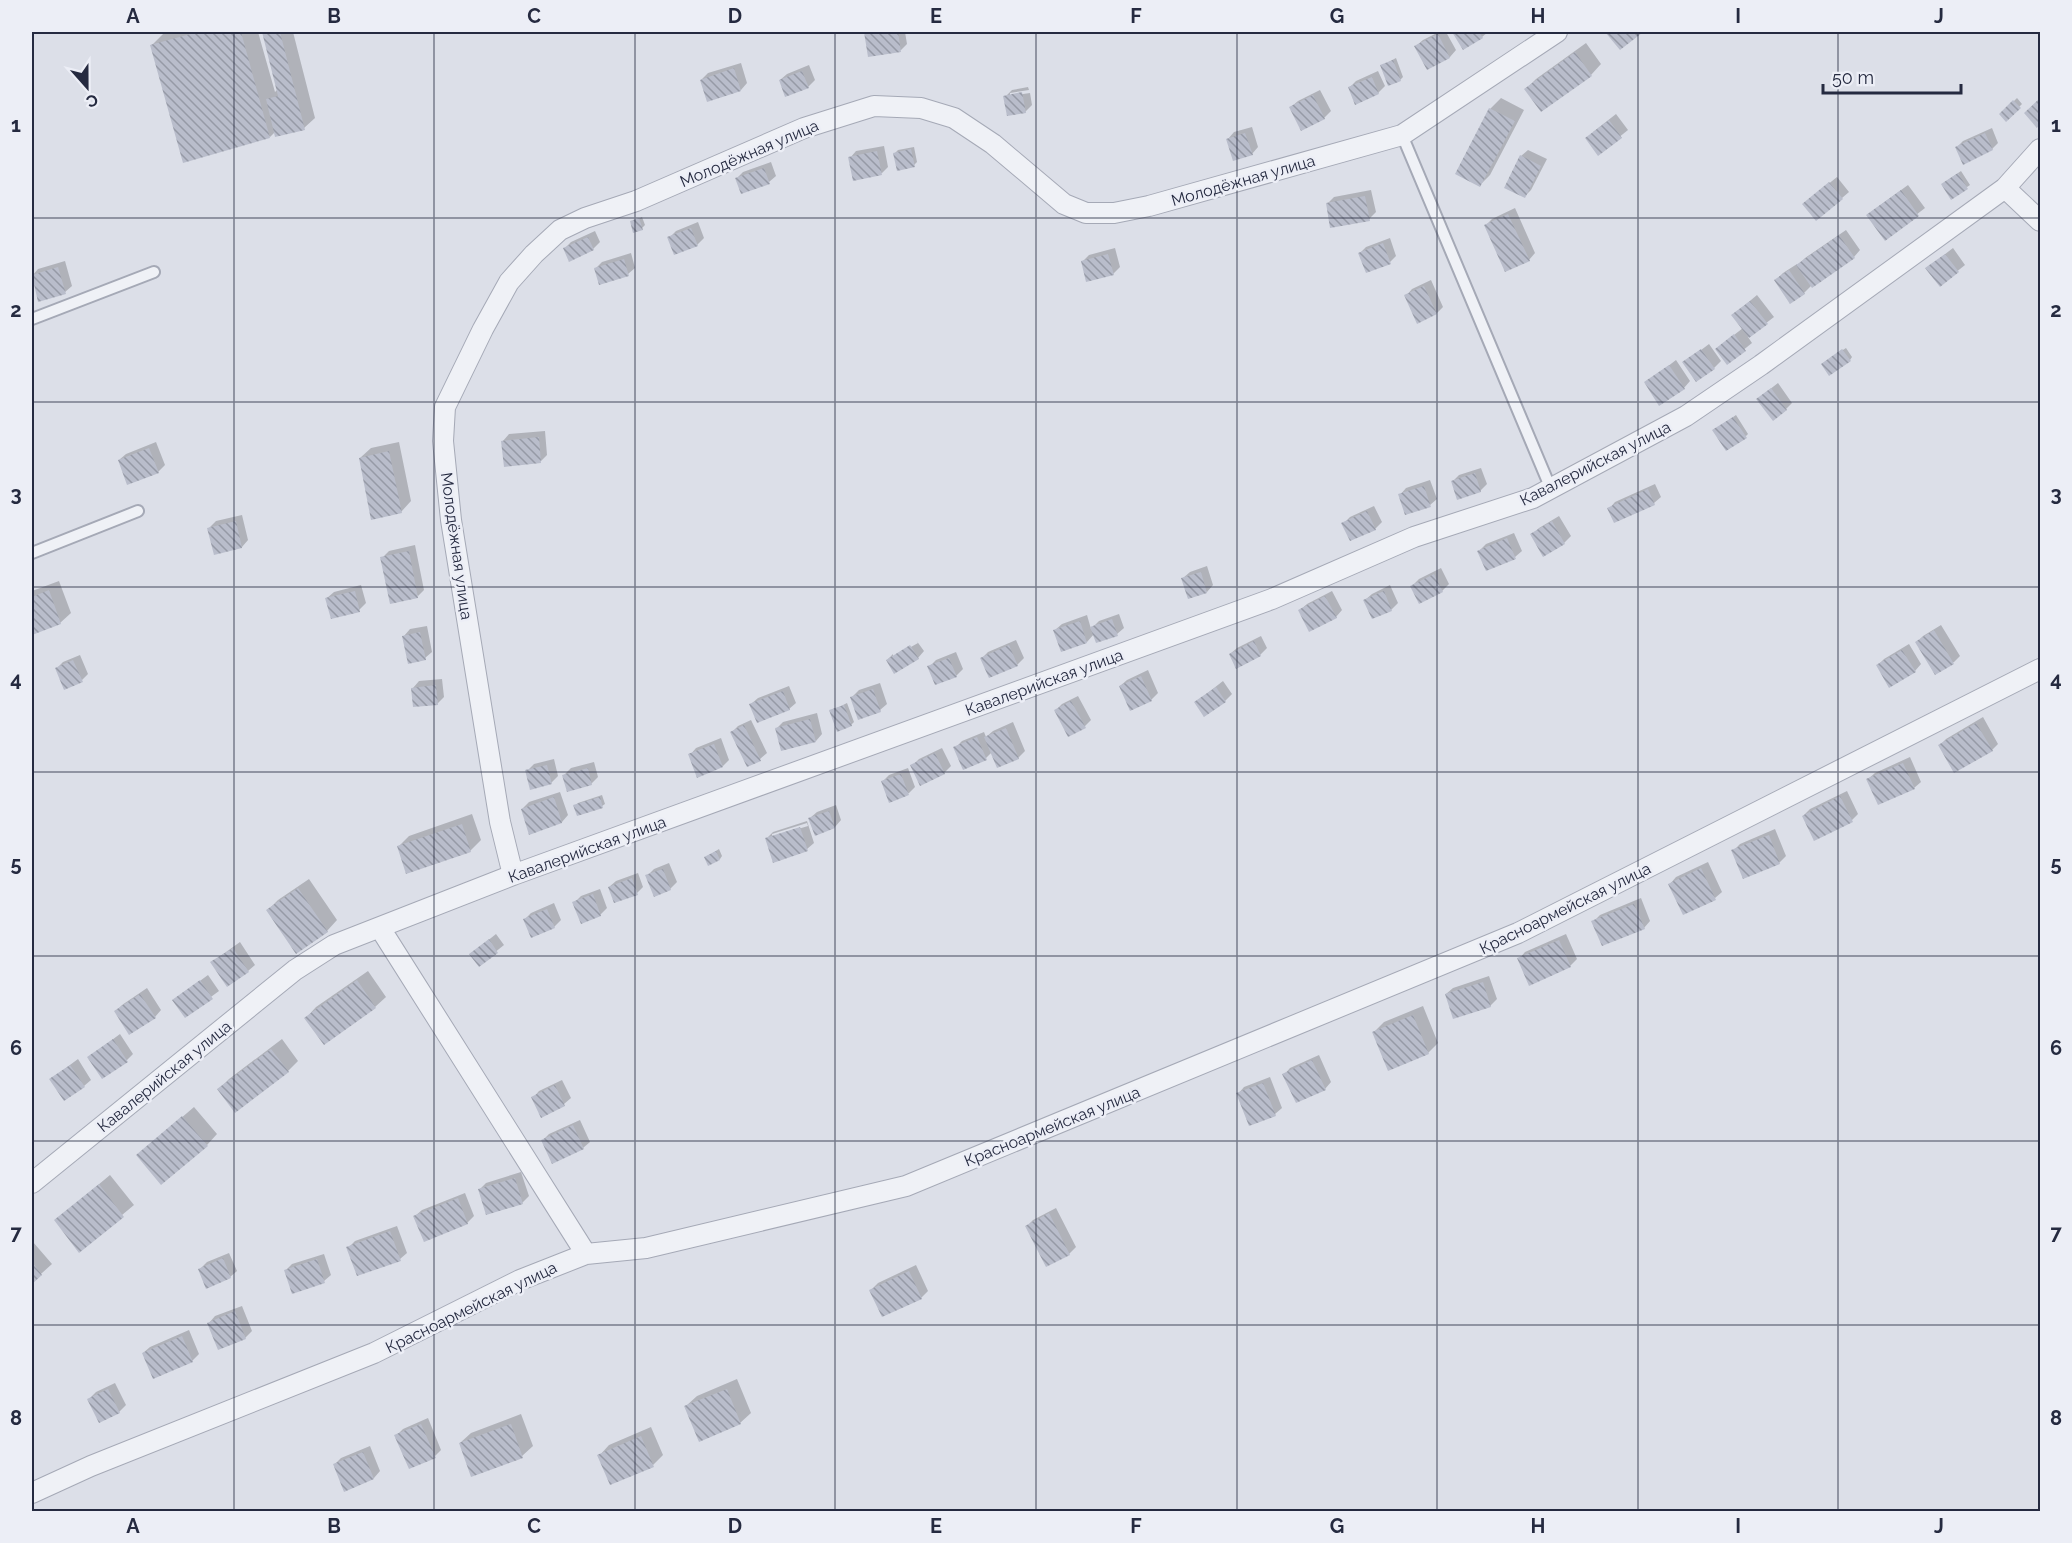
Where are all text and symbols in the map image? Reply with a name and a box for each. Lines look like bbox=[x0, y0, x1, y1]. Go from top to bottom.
text: A bbox=[126, 4, 140, 28]
text: B bbox=[327, 4, 341, 28]
text: C bbox=[527, 4, 541, 28]
text: D bbox=[728, 4, 742, 28]
text: E bbox=[930, 4, 942, 28]
text: F bbox=[1130, 4, 1142, 28]
text: G bbox=[1330, 4, 1344, 28]
text: H bbox=[1531, 4, 1545, 28]
text: I bbox=[1735, 4, 1741, 28]
text: J bbox=[1934, 4, 1944, 28]
north arrow bbox=[57, 57, 117, 117]
scale bar bbox=[1823, 57, 1961, 95]
text: 50 m bbox=[1832, 67, 1874, 88]
text: С bbox=[84, 90, 101, 111]
text: 1 bbox=[11, 113, 21, 137]
text: 1 bbox=[2051, 113, 2061, 137]
street label: Молодёжная улица bbox=[677, 116, 821, 191]
street label: Молодёжная улица bbox=[1169, 151, 1317, 210]
text: 2 bbox=[10, 298, 22, 322]
text: 2 bbox=[2050, 298, 2062, 322]
street label: Кавалерийская улица bbox=[1517, 417, 1674, 510]
street label: Молодёжная улица bbox=[437, 471, 476, 621]
text: 3 bbox=[10, 482, 22, 506]
text: 3 bbox=[2050, 482, 2062, 506]
street label: Кавалерийская улица bbox=[963, 645, 1126, 720]
text: 4 bbox=[10, 667, 22, 691]
text: 4 bbox=[2050, 667, 2062, 691]
street label: Кавалерийская улица bbox=[506, 812, 669, 887]
text: 5 bbox=[10, 852, 22, 876]
text: 5 bbox=[2050, 852, 2062, 876]
street label: Красноармейская улица bbox=[1477, 859, 1654, 958]
street label: Кавалерийская улица bbox=[94, 1017, 235, 1136]
text: 6 bbox=[10, 1036, 22, 1060]
text: 6 bbox=[2050, 1036, 2062, 1060]
street label: Красноармейская улица bbox=[961, 1082, 1143, 1170]
text: 7 bbox=[10, 1221, 22, 1245]
text: 7 bbox=[2050, 1221, 2062, 1245]
street label: Красноармейская улица bbox=[383, 1258, 560, 1357]
text: 8 bbox=[10, 1406, 22, 1430]
text: 8 bbox=[2050, 1406, 2062, 1430]
text: A bbox=[126, 1514, 140, 1538]
text: B bbox=[327, 1514, 341, 1538]
text: C bbox=[527, 1514, 541, 1538]
text: D bbox=[728, 1514, 742, 1538]
text: E bbox=[930, 1514, 942, 1538]
text: F bbox=[1130, 1514, 1142, 1538]
text: G bbox=[1330, 1514, 1344, 1538]
text: H bbox=[1531, 1514, 1545, 1538]
text: I bbox=[1735, 1514, 1741, 1538]
text: J bbox=[1934, 1514, 1944, 1538]

